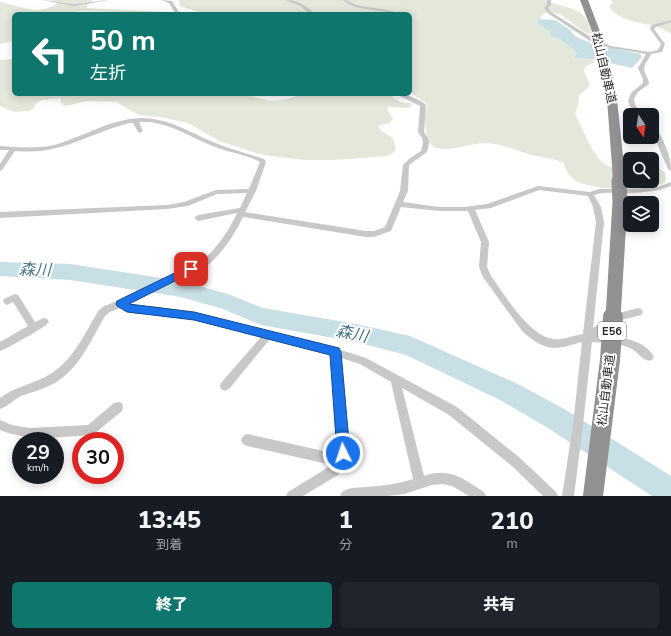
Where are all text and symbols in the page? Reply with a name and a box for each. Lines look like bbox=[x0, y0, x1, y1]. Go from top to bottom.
text: 50 m bbox=[90, 22, 156, 60]
icon: left bbox=[24, 28, 76, 80]
street label: 松山自動車道 bbox=[588, 31, 620, 105]
text: 左折 bbox=[90, 61, 126, 85]
north arrow bbox=[623, 108, 659, 144]
map controls bbox=[623, 108, 659, 232]
button: search bbox=[623, 152, 659, 188]
button: layers bbox=[623, 196, 659, 232]
pin bbox=[174, 252, 208, 286]
water label: 森川 bbox=[19, 258, 53, 282]
icon: arrive bbox=[180, 258, 202, 280]
water label: 森川 bbox=[334, 320, 372, 348]
road number: E56 bbox=[598, 322, 626, 340]
street label: 松山自動車道 bbox=[594, 353, 618, 427]
speed limit sign: 30 bbox=[72, 432, 124, 484]
position arrow bbox=[322, 432, 364, 474]
text: 29 bbox=[26, 439, 50, 466]
text: km/h bbox=[27, 461, 49, 475]
text: 13:45 bbox=[137, 504, 201, 536]
text: 1 bbox=[339, 504, 353, 536]
text: 210 bbox=[490, 505, 534, 537]
text: m bbox=[506, 535, 518, 553]
text: 到着 bbox=[156, 536, 182, 554]
text: 分 bbox=[339, 536, 352, 554]
button: 終了 bbox=[12, 582, 332, 628]
button: 共有 bbox=[340, 582, 659, 628]

